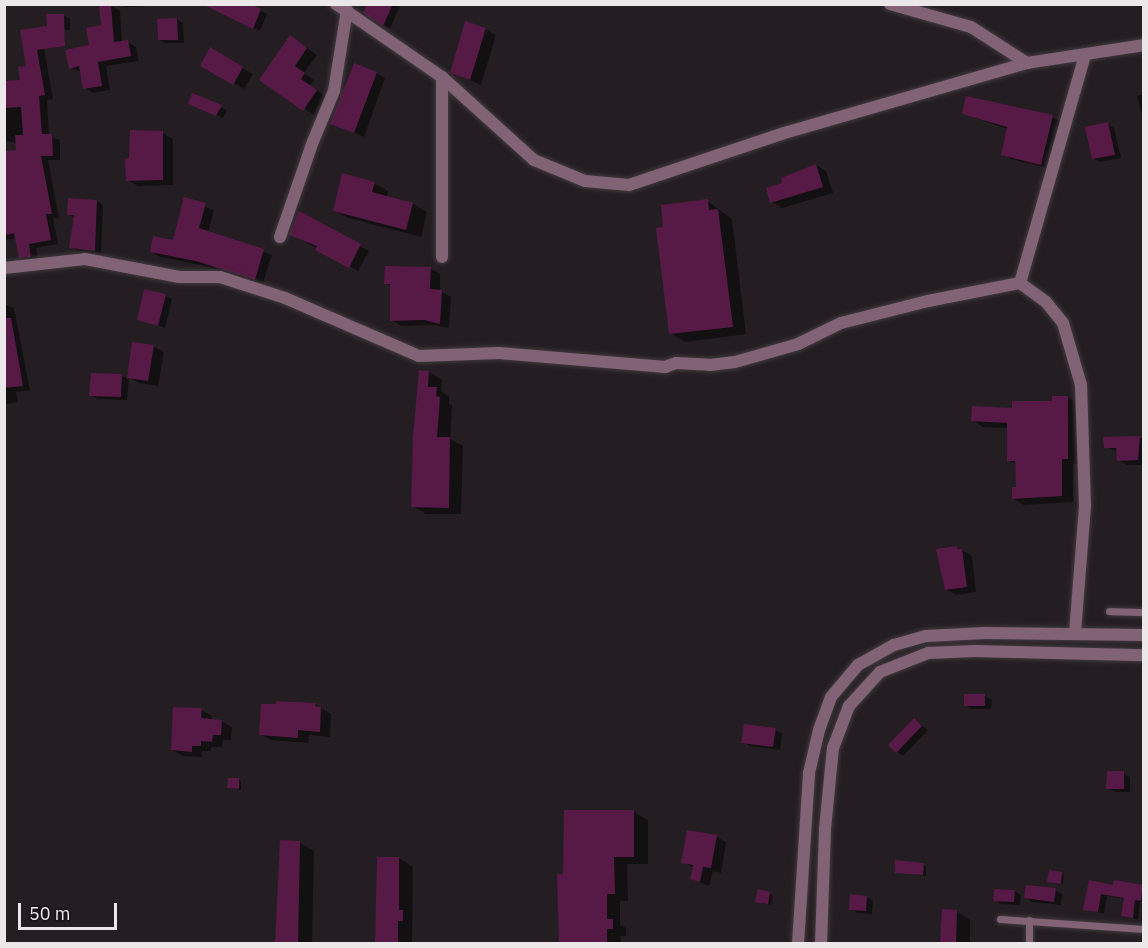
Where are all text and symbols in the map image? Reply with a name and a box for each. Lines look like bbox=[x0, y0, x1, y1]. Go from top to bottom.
scale bar bbox=[21, 891, 120, 929]
text: 50 m bbox=[29, 902, 71, 925]

